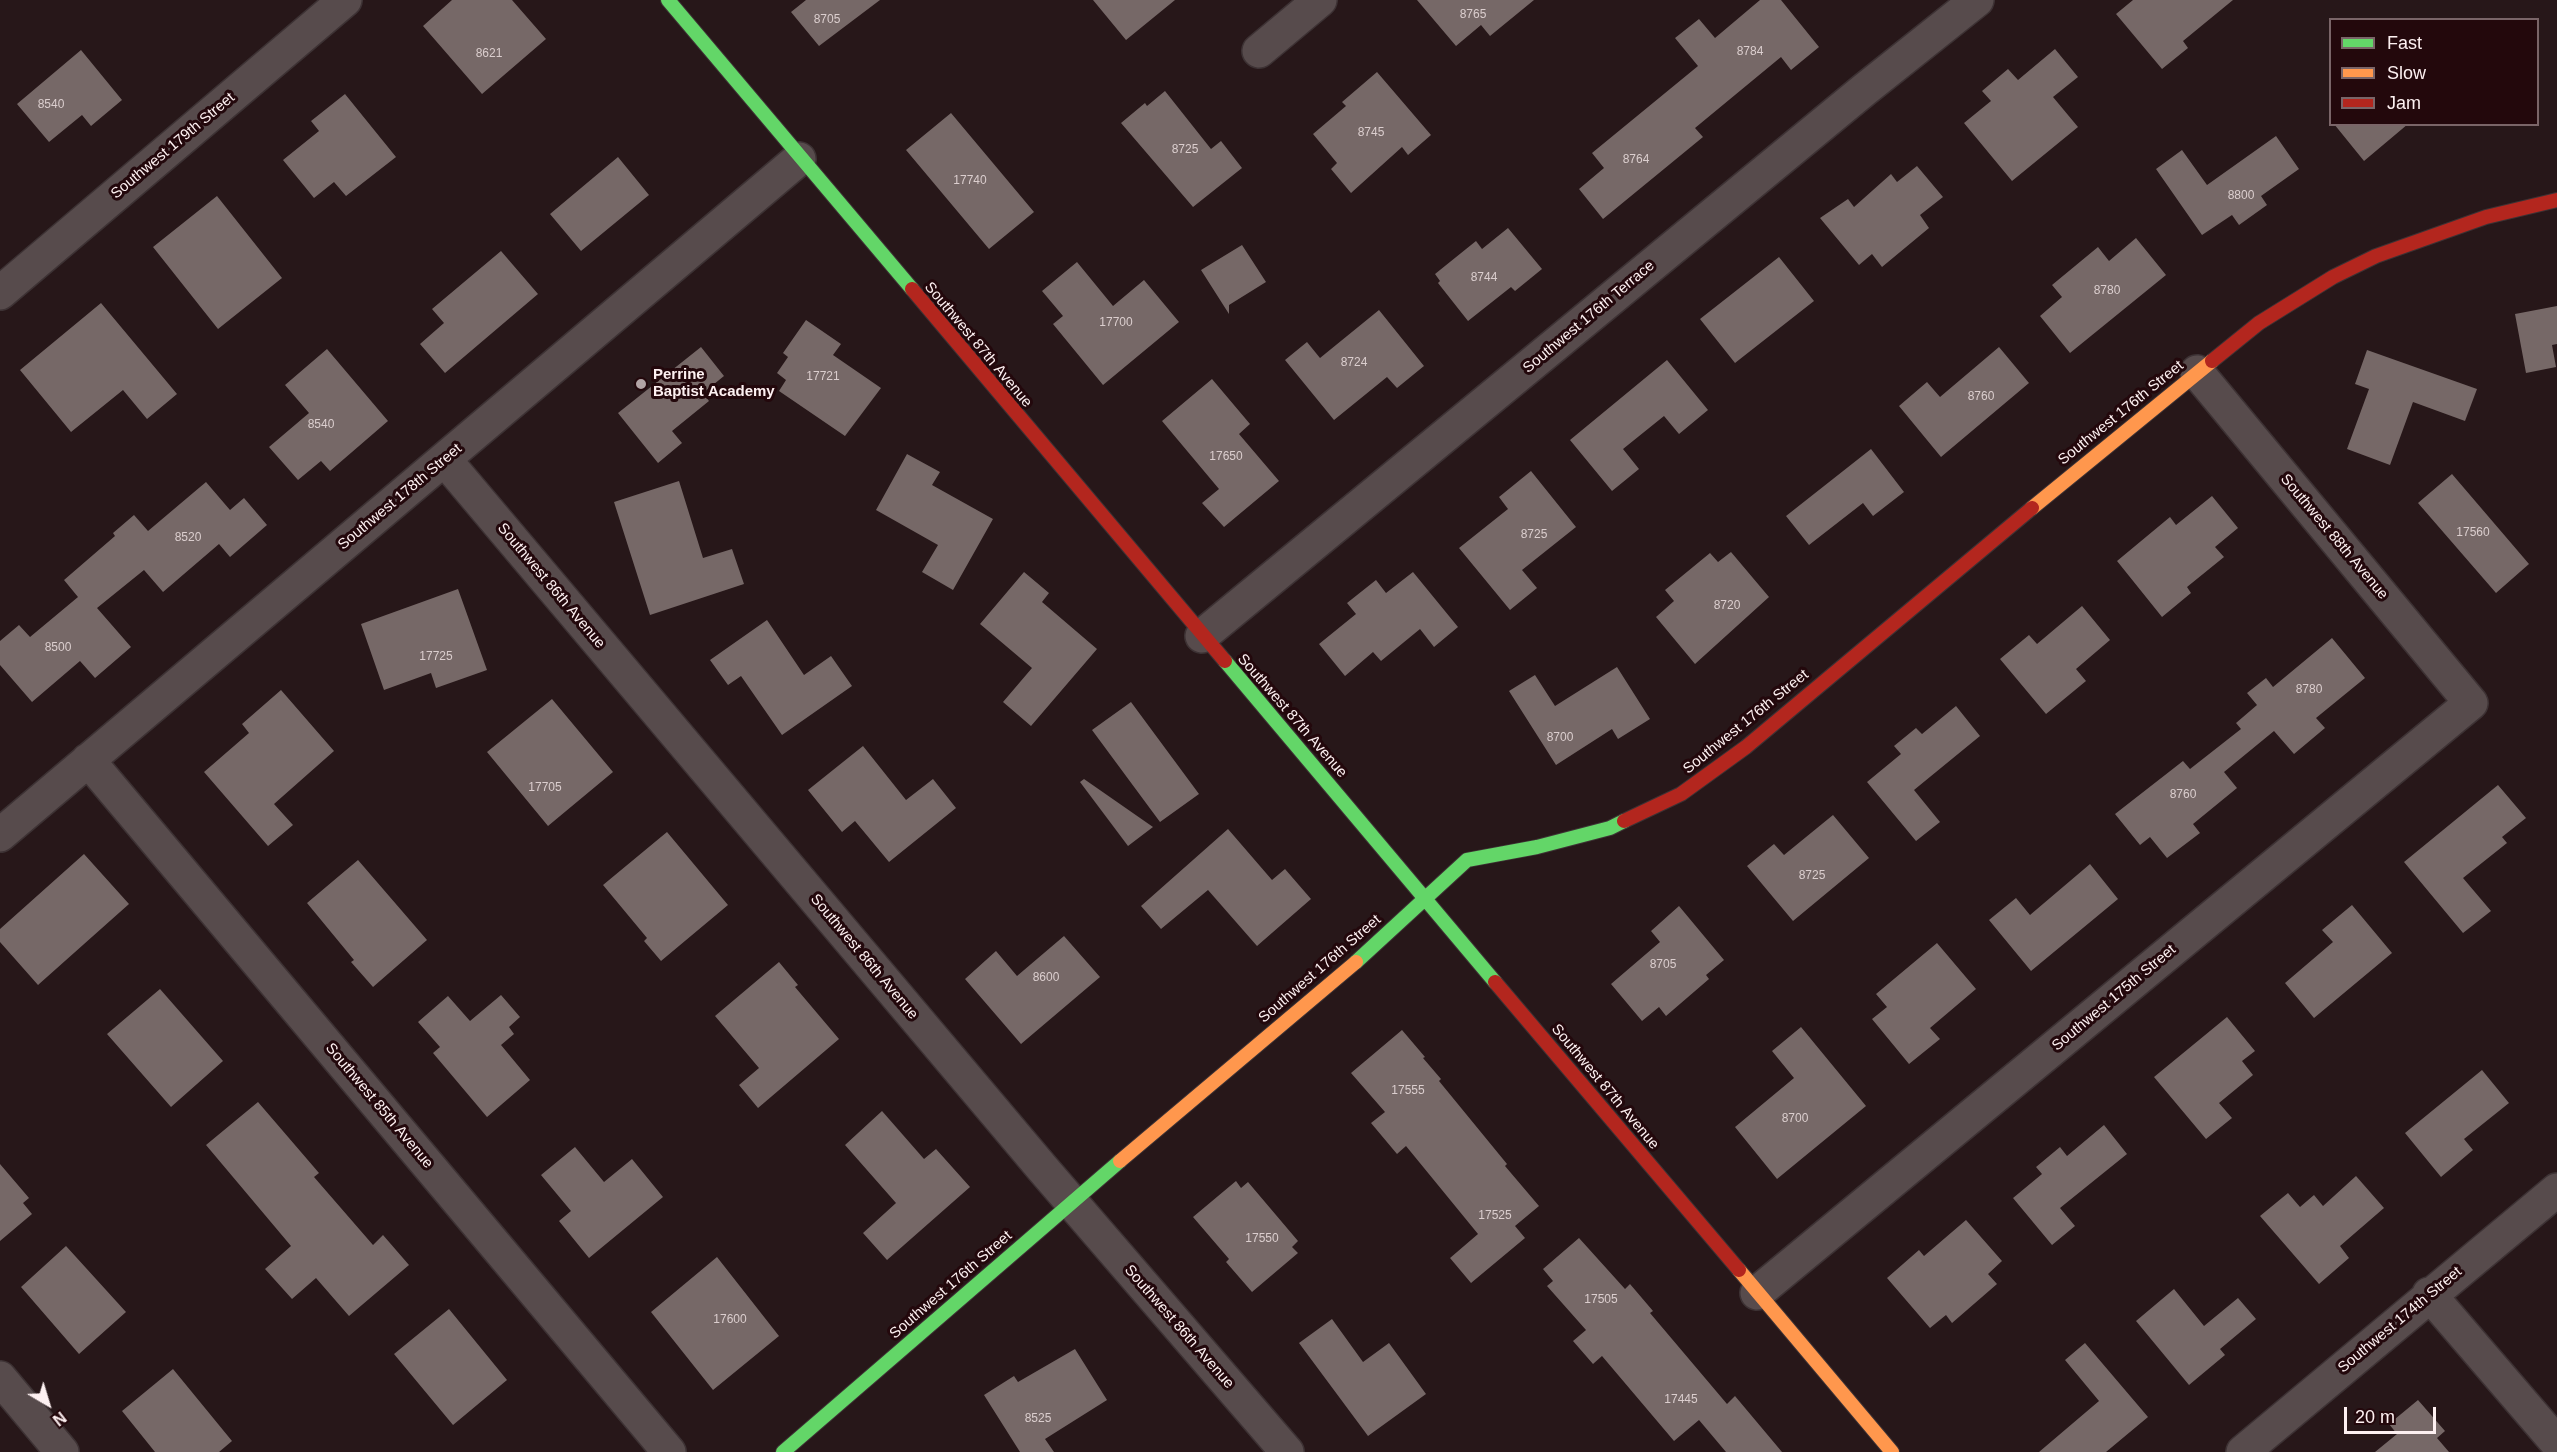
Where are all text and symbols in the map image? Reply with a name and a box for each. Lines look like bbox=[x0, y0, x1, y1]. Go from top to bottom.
house number: 8765 bbox=[1460, 8, 1486, 22]
house number: 8705 bbox=[814, 13, 840, 27]
legend bbox=[2329, 18, 2539, 126]
text: Fast bbox=[2387, 33, 2422, 53]
house number: 8784 bbox=[1737, 45, 1763, 59]
house number: 8621 bbox=[476, 47, 502, 61]
text: Slow bbox=[2387, 63, 2426, 83]
street label: Southwest 179th Street bbox=[107, 89, 239, 203]
text: Jam bbox=[2387, 93, 2421, 113]
house number: 8540 bbox=[38, 98, 64, 112]
house number: 8745 bbox=[1358, 126, 1384, 140]
house number: 8725 bbox=[1172, 143, 1198, 157]
house number: 8764 bbox=[1623, 153, 1649, 167]
house number: 17740 bbox=[953, 174, 987, 188]
house number: 8800 bbox=[2228, 189, 2254, 203]
street label: Southwest 176th Terrace bbox=[1520, 257, 1658, 377]
house number: 8744 bbox=[1471, 271, 1497, 285]
street label: Southwest 87th Avenue bbox=[920, 279, 1036, 411]
house number: 8780 bbox=[2094, 284, 2120, 298]
house number: 17700 bbox=[1099, 316, 1133, 330]
house number: 8724 bbox=[1341, 356, 1367, 370]
street label: Southwest 176th Street bbox=[2055, 357, 2187, 469]
place label: Perrine Baptist Academy bbox=[653, 366, 775, 401]
house number: 17721 bbox=[806, 370, 840, 384]
marker: Perrine Baptist Academy bbox=[634, 377, 648, 391]
house number: 8760 bbox=[1968, 390, 1994, 404]
house number: 8540 bbox=[308, 418, 334, 432]
street label: Southwest 178th Street bbox=[334, 440, 466, 554]
house number: 17650 bbox=[1209, 450, 1243, 464]
street label: Southwest 88th Avenue bbox=[2276, 471, 2392, 603]
street label: Southwest 86th Avenue bbox=[493, 520, 609, 652]
house number: 17560 bbox=[2456, 526, 2490, 540]
house number: 8725 bbox=[1521, 528, 1547, 542]
house number: 8520 bbox=[175, 531, 201, 545]
house number: 8720 bbox=[1714, 599, 1740, 613]
house number: 8500 bbox=[45, 641, 71, 655]
house number: 17725 bbox=[419, 650, 453, 664]
street label: Southwest 87th Avenue bbox=[1233, 650, 1351, 782]
street label: Southwest 176th Street bbox=[1680, 666, 1812, 778]
house number: 8780 bbox=[2296, 683, 2322, 697]
house number: 8700 bbox=[1547, 731, 1573, 745]
house number: 17705 bbox=[528, 781, 562, 795]
house number: 8760 bbox=[2170, 788, 2196, 802]
house number: 8725 bbox=[1799, 869, 1825, 883]
street label: Southwest 86th Avenue bbox=[806, 891, 922, 1023]
street label: Southwest 176th Street bbox=[1255, 911, 1385, 1027]
street label: Southwest 175th Street bbox=[2048, 941, 2180, 1055]
house number: 8705 bbox=[1650, 958, 1676, 972]
house number: 8600 bbox=[1033, 971, 1059, 985]
street label: Southwest 87th Avenue bbox=[1547, 1021, 1663, 1153]
street label: Southwest 85th Avenue bbox=[321, 1040, 437, 1172]
house number: 17555 bbox=[1391, 1084, 1425, 1098]
house number: 8700 bbox=[1782, 1112, 1808, 1126]
house number: 17525 bbox=[1478, 1209, 1512, 1223]
street label: Southwest 176th Street bbox=[886, 1227, 1016, 1343]
house number: 17550 bbox=[1245, 1232, 1279, 1246]
street label: Southwest 86th Avenue bbox=[1120, 1261, 1238, 1393]
street label: Southwest 174th Street bbox=[2334, 1263, 2466, 1377]
house number: 17505 bbox=[1584, 1293, 1618, 1307]
house number: 17600 bbox=[713, 1313, 747, 1327]
north arrow bbox=[18, 1374, 78, 1434]
house number: 17445 bbox=[1664, 1393, 1698, 1407]
scale bar bbox=[2347, 1395, 2438, 1433]
text: 20 m bbox=[2355, 1407, 2395, 1427]
text: N bbox=[50, 1408, 69, 1429]
house number: 8525 bbox=[1025, 1412, 1051, 1426]

